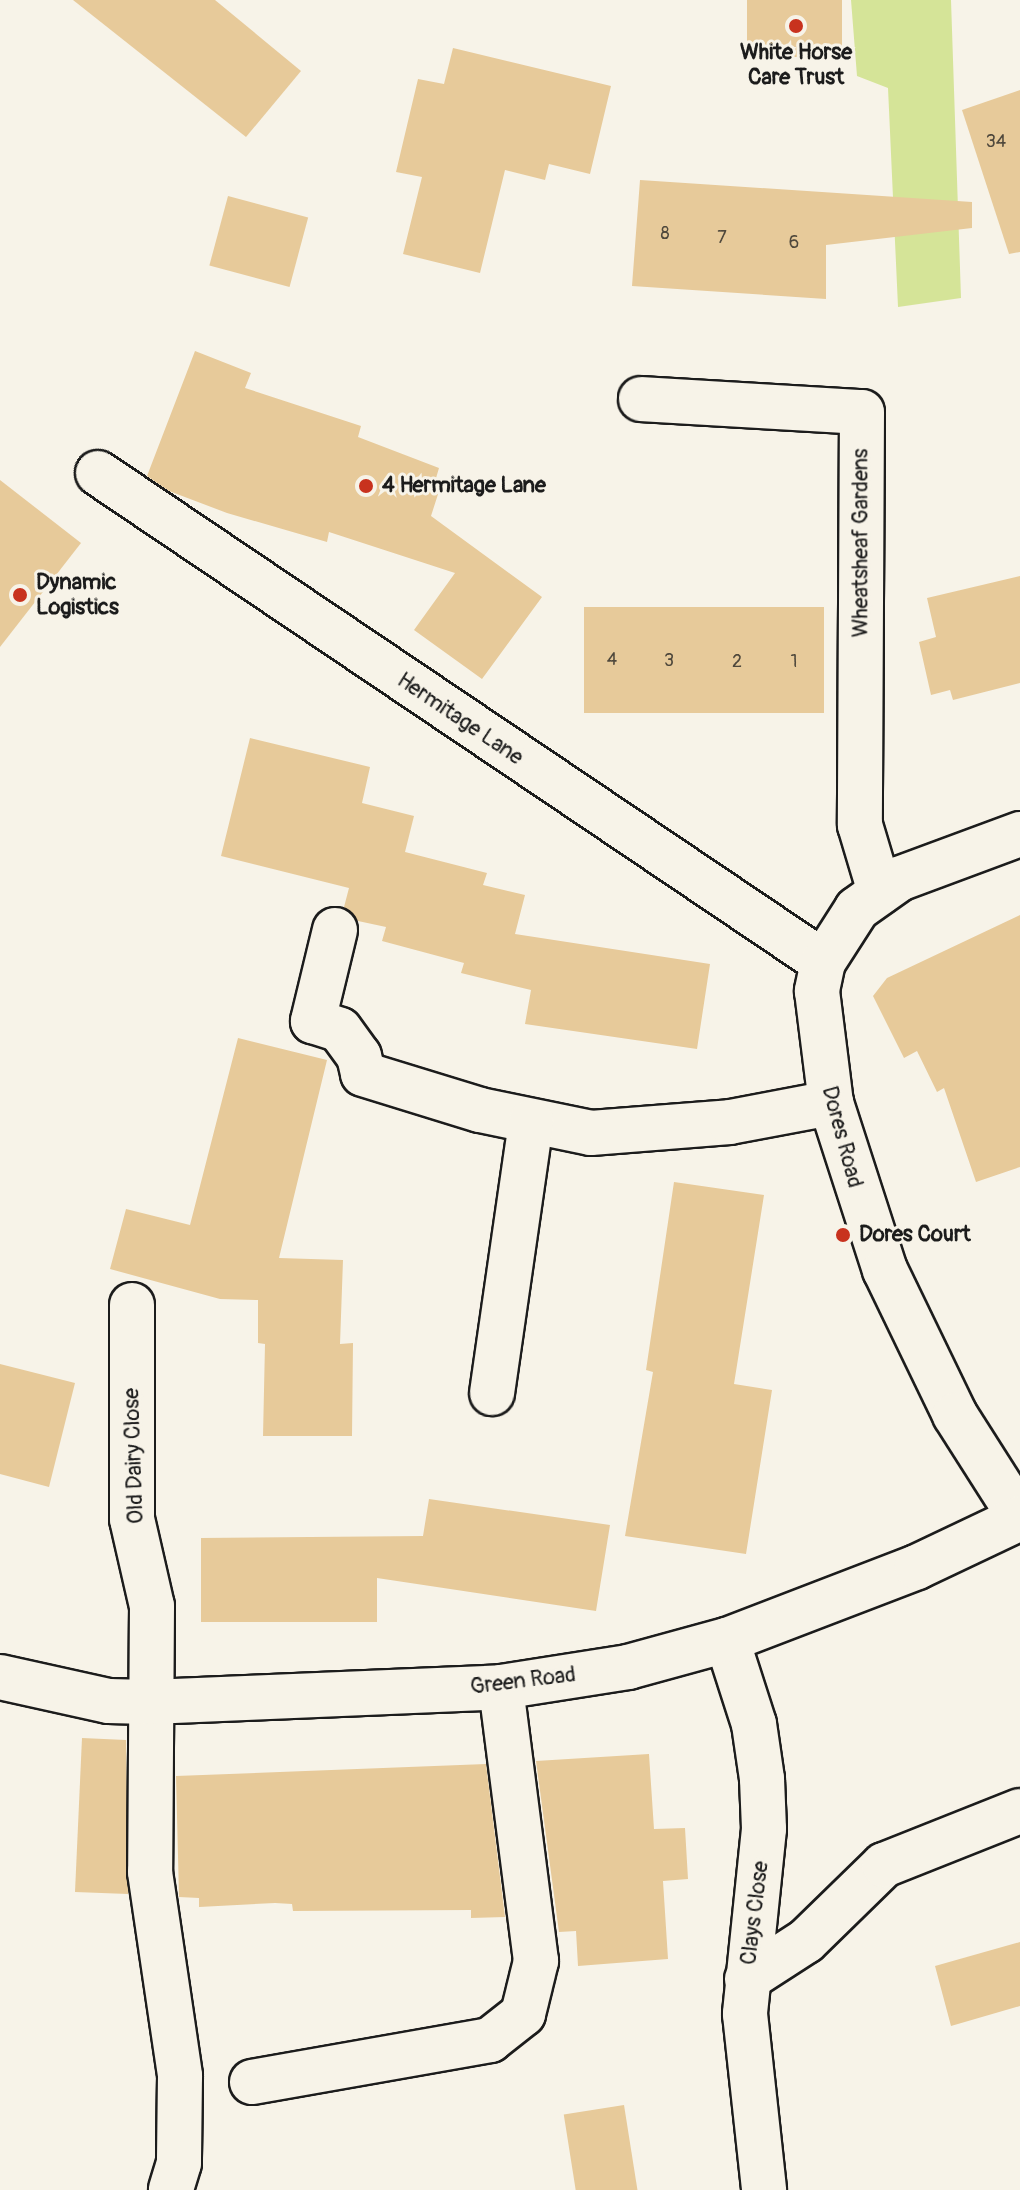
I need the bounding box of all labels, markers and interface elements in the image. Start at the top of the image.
marker: White Horse Care Trust [787,17,805,35]
place label: White Horse Care Trust [740,39,852,90]
house number: 34 [986,131,1006,153]
house number: 8 [660,223,670,245]
house number: 7 [717,227,727,249]
house number: 6 [789,232,799,254]
street label: Wheatsheaf Gardens [848,449,874,637]
place label: 4 Hermitage Lane [382,473,546,499]
marker: 4 Hermitage Lane [357,477,375,495]
place label: Dynamic Logistics [36,569,119,620]
marker: Dynamic Logistics [11,586,29,604]
house number: 4 [607,649,617,671]
house number: 3 [664,650,674,672]
house number: 2 [732,651,742,673]
house number: 1 [790,651,798,673]
street label: Hermitage Lane [392,667,528,771]
street label: Dores Road [816,1083,868,1191]
place label: Dores Court [859,1222,971,1248]
marker: Dores Court [834,1226,852,1244]
street label: Old Dairy Close [118,1388,150,1524]
street label: Green Road [469,1661,577,1701]
street label: Clays Close [736,1860,774,1966]

